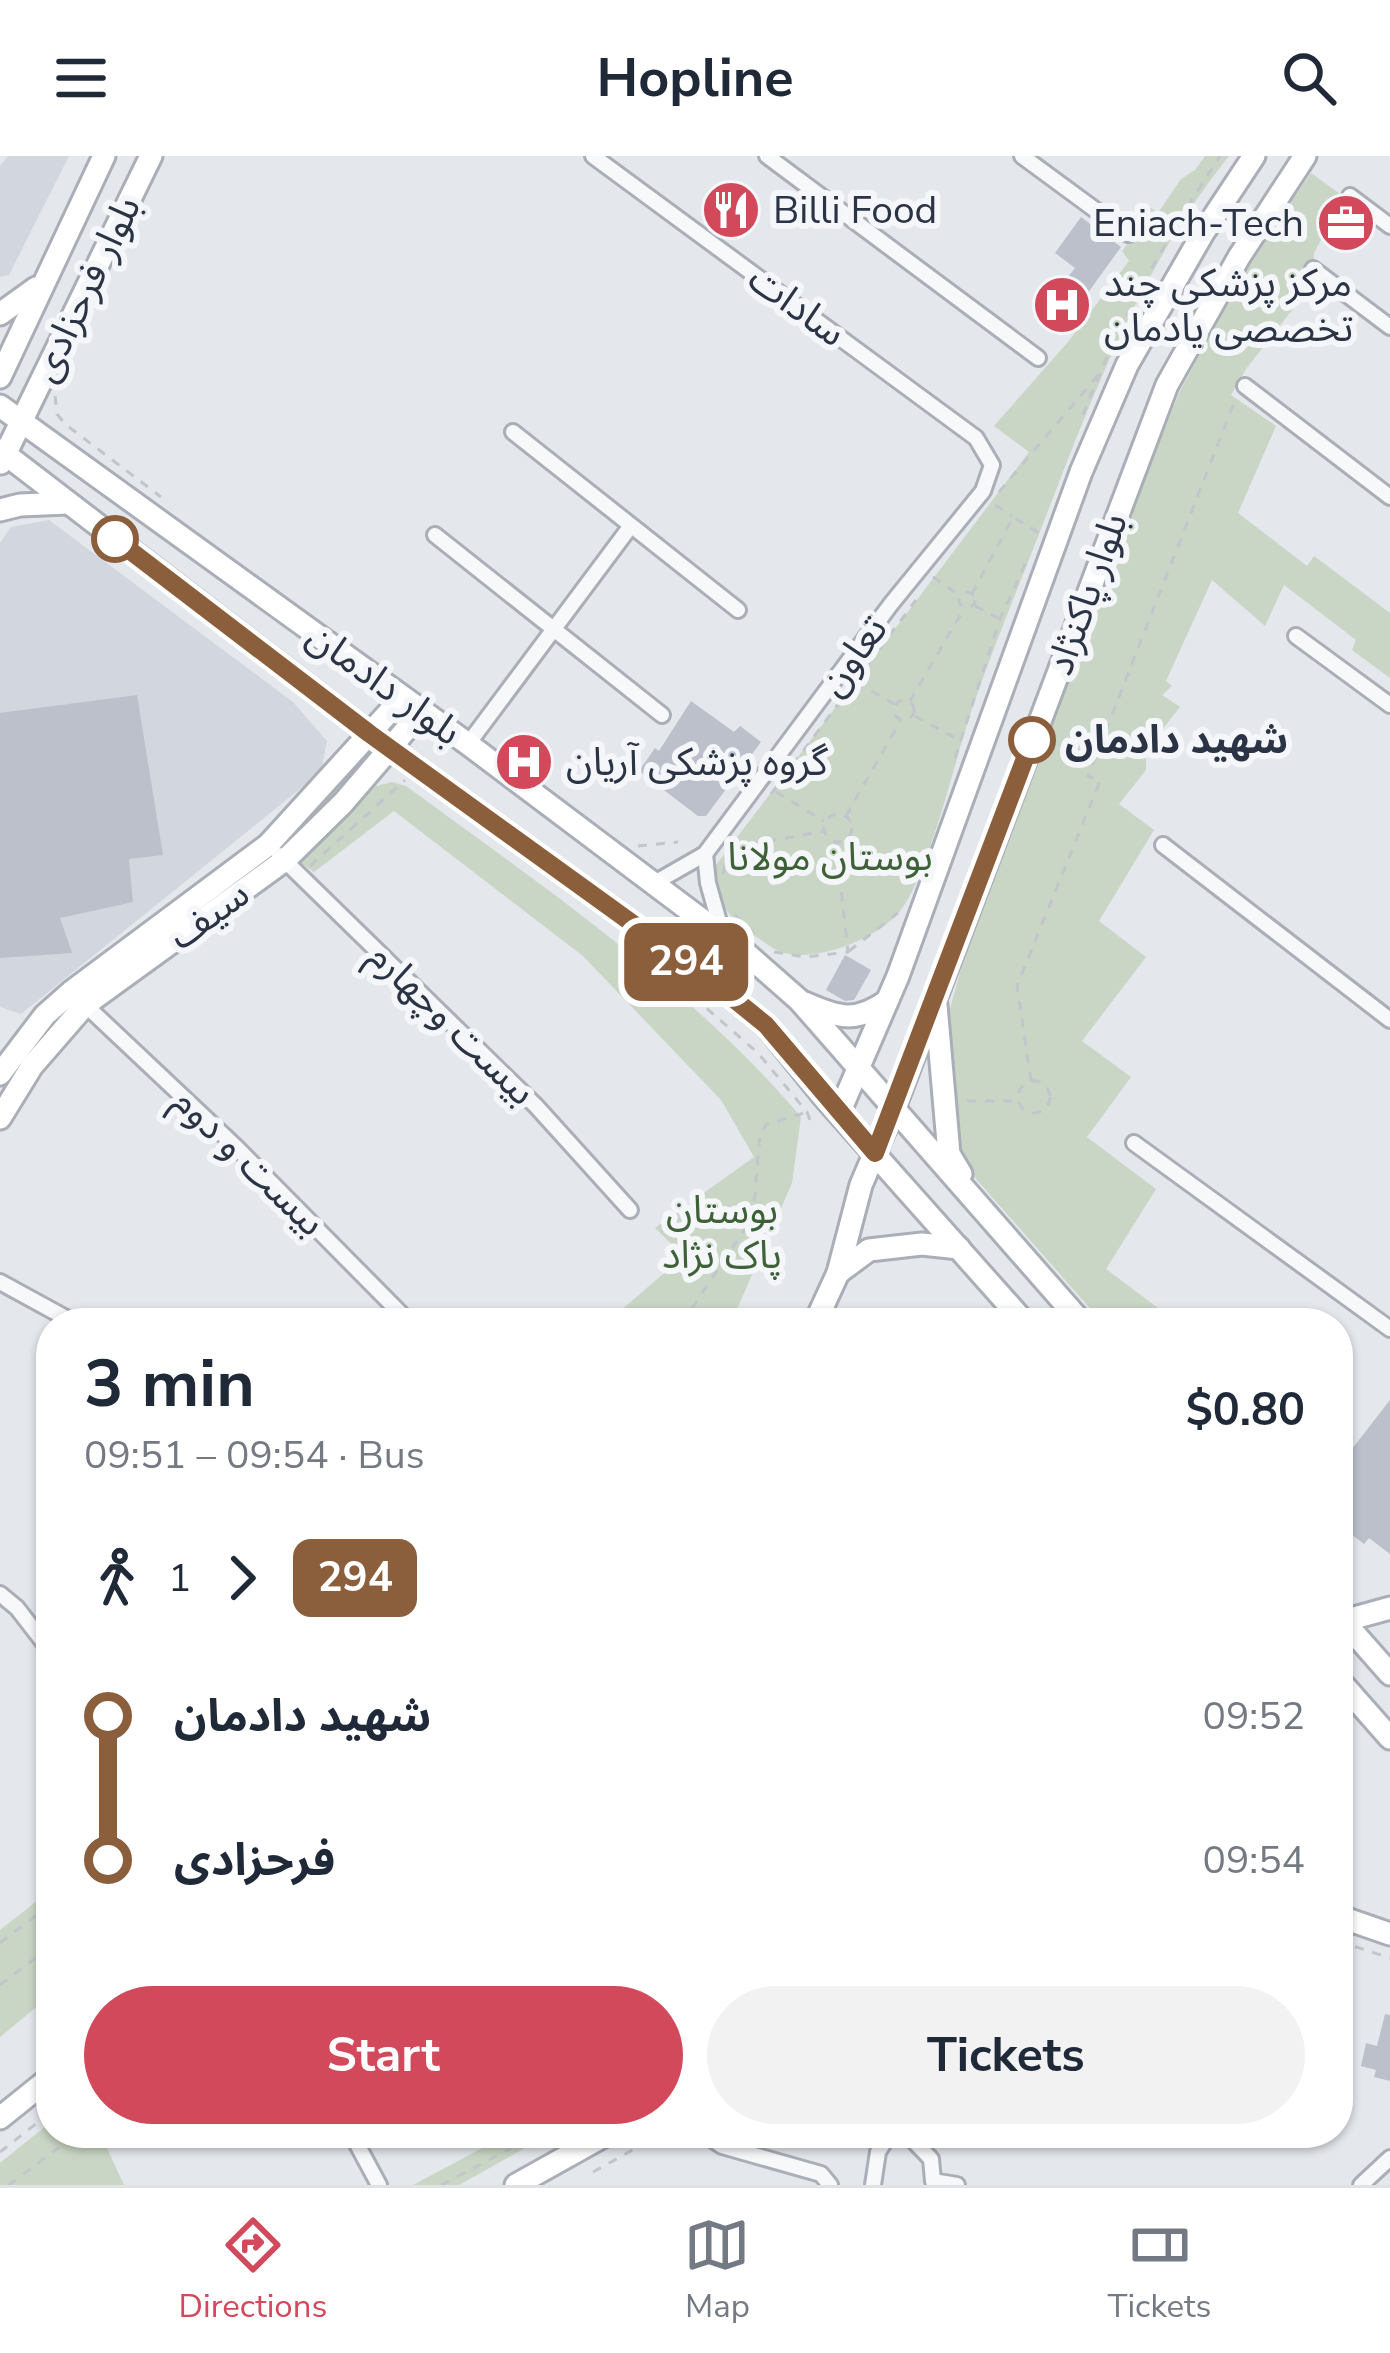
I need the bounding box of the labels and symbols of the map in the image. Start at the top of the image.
restaurant icon: Billi Food [700,179,762,241]
place label: Billi Food [773,184,937,237]
street label: بلوار فرحزادی [18,187,154,391]
office icon: Eniach-Tech [1315,192,1377,254]
place label: Eniach-Tech [1093,197,1304,250]
street label: سادات [738,253,856,359]
place label: مرکز پزشکی چند تخصصی یادمان [1104,257,1353,355]
hospital icon: مرکز پزشکی چند تخصصی یادمان [1031,274,1093,336]
street label: بلوار پاکنژاد [1033,506,1141,682]
unlabelled marker [93,517,137,561]
street label: تعاون [806,605,900,707]
street label: بلوار دادمان [296,610,472,758]
place label: شهید دادمان [1065,714,1288,767]
marker: شهید دادمان [1010,718,1054,762]
hospital icon: گروه پزشکی آریان [493,731,555,793]
place label: گروه پزشکی آریان [566,736,829,789]
park label: بوستان مولانا [727,831,933,884]
street label: سیف [158,868,260,962]
line badge: 294 [617,923,755,1001]
street label: بیست وچهارم [355,931,547,1119]
street label: بیست و دوم [160,1076,337,1250]
park label: بوستان پاک نژاد [662,1184,782,1282]

